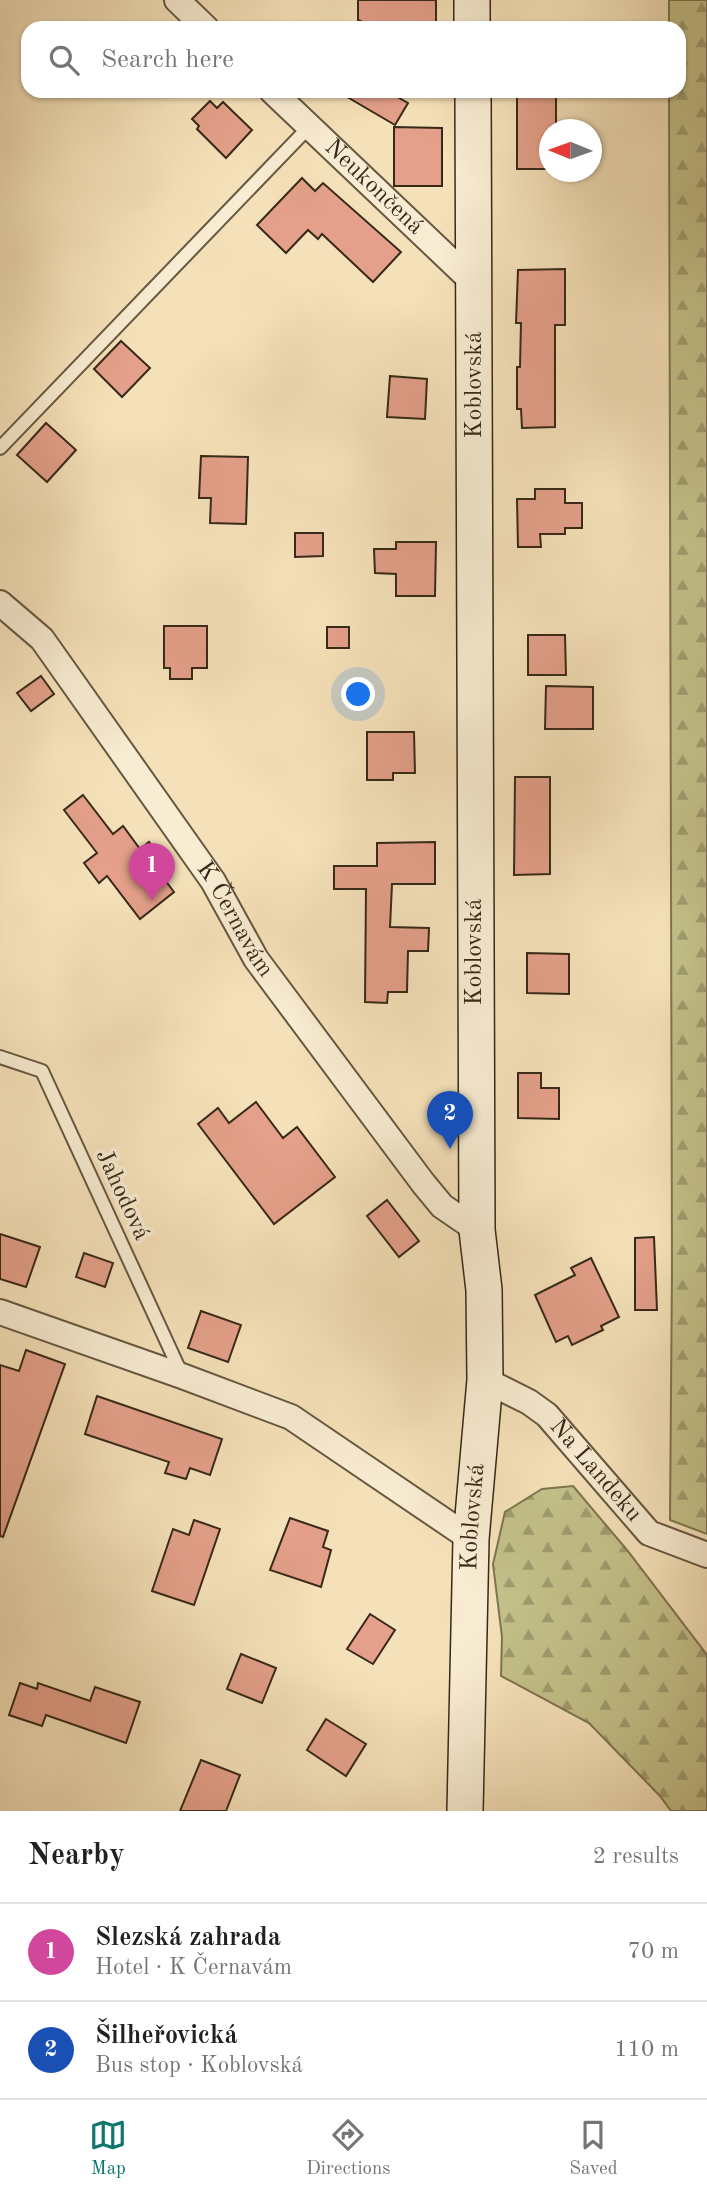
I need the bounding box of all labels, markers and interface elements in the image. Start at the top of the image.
search box [21,21,686,98]
icon: search [45,41,83,79]
text: Search here [101,47,234,73]
north arrow [539,119,602,182]
street label: Neukončená [320,135,428,240]
street label: Koblovská [463,331,487,439]
your location [341,677,375,711]
pin: 1 [129,843,175,901]
street label: K Černavám [192,858,277,982]
street label: Koblovská [463,898,487,1006]
pin: 2 [427,1091,473,1149]
street label: Jahodová [91,1146,153,1244]
street label: Na Landeku [545,1415,646,1527]
street label: Koblovská [458,1463,490,1571]
text: Nearby [28,1841,125,1871]
text: 2 results [593,1845,679,1868]
text: Slezská zahrada [95,1925,281,1951]
text: 1 [44,1940,58,1963]
text: 70 m [628,1940,679,1963]
text: Hotel · K Černavám [95,1956,292,1979]
text: Šilheřovická [95,2023,238,2049]
text: 2 [44,2038,58,2061]
text: 110 m [614,2038,679,2061]
text: Bus stop · Koblovská [95,2054,303,2077]
tab: Map [89,2116,127,2181]
tab: Directions [306,2116,391,2181]
tab: Saved [569,2116,618,2181]

